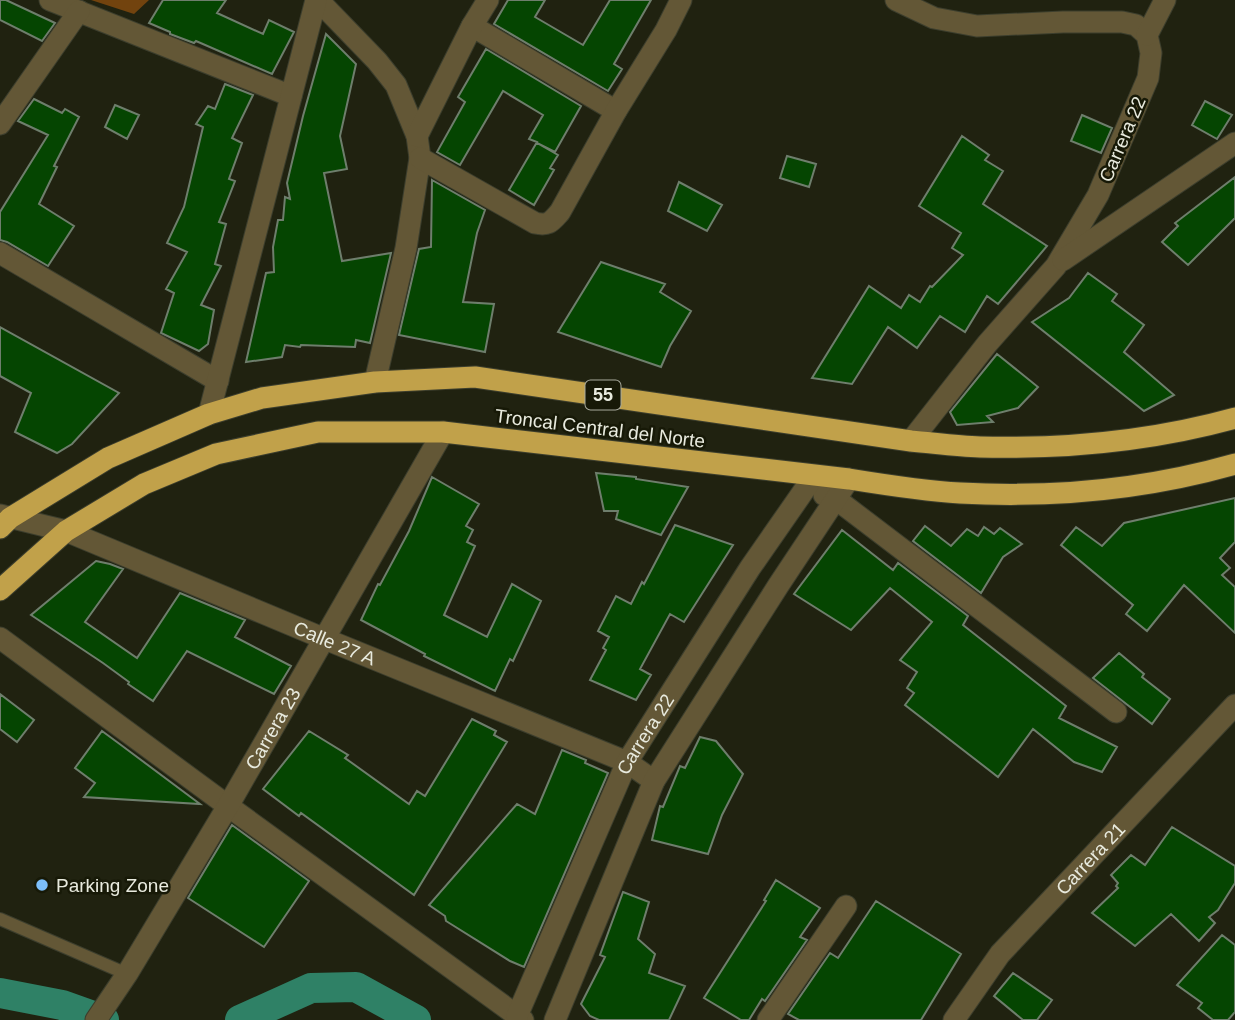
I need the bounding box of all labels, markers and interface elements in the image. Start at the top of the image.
street label: Carrera 22 [1095,93,1150,185]
road number: 55 [586,380,620,410]
street label: Troncal Central del Norte [494,405,706,452]
street label: Calle 27 A [290,617,379,670]
street label: Carrera 23 [241,684,305,773]
street label: Carrera 22 [613,690,678,778]
street label: Carrera 21 [1052,818,1129,899]
place label: Parking Zone [56,875,169,896]
marker: Parking Zone [34,877,50,893]

